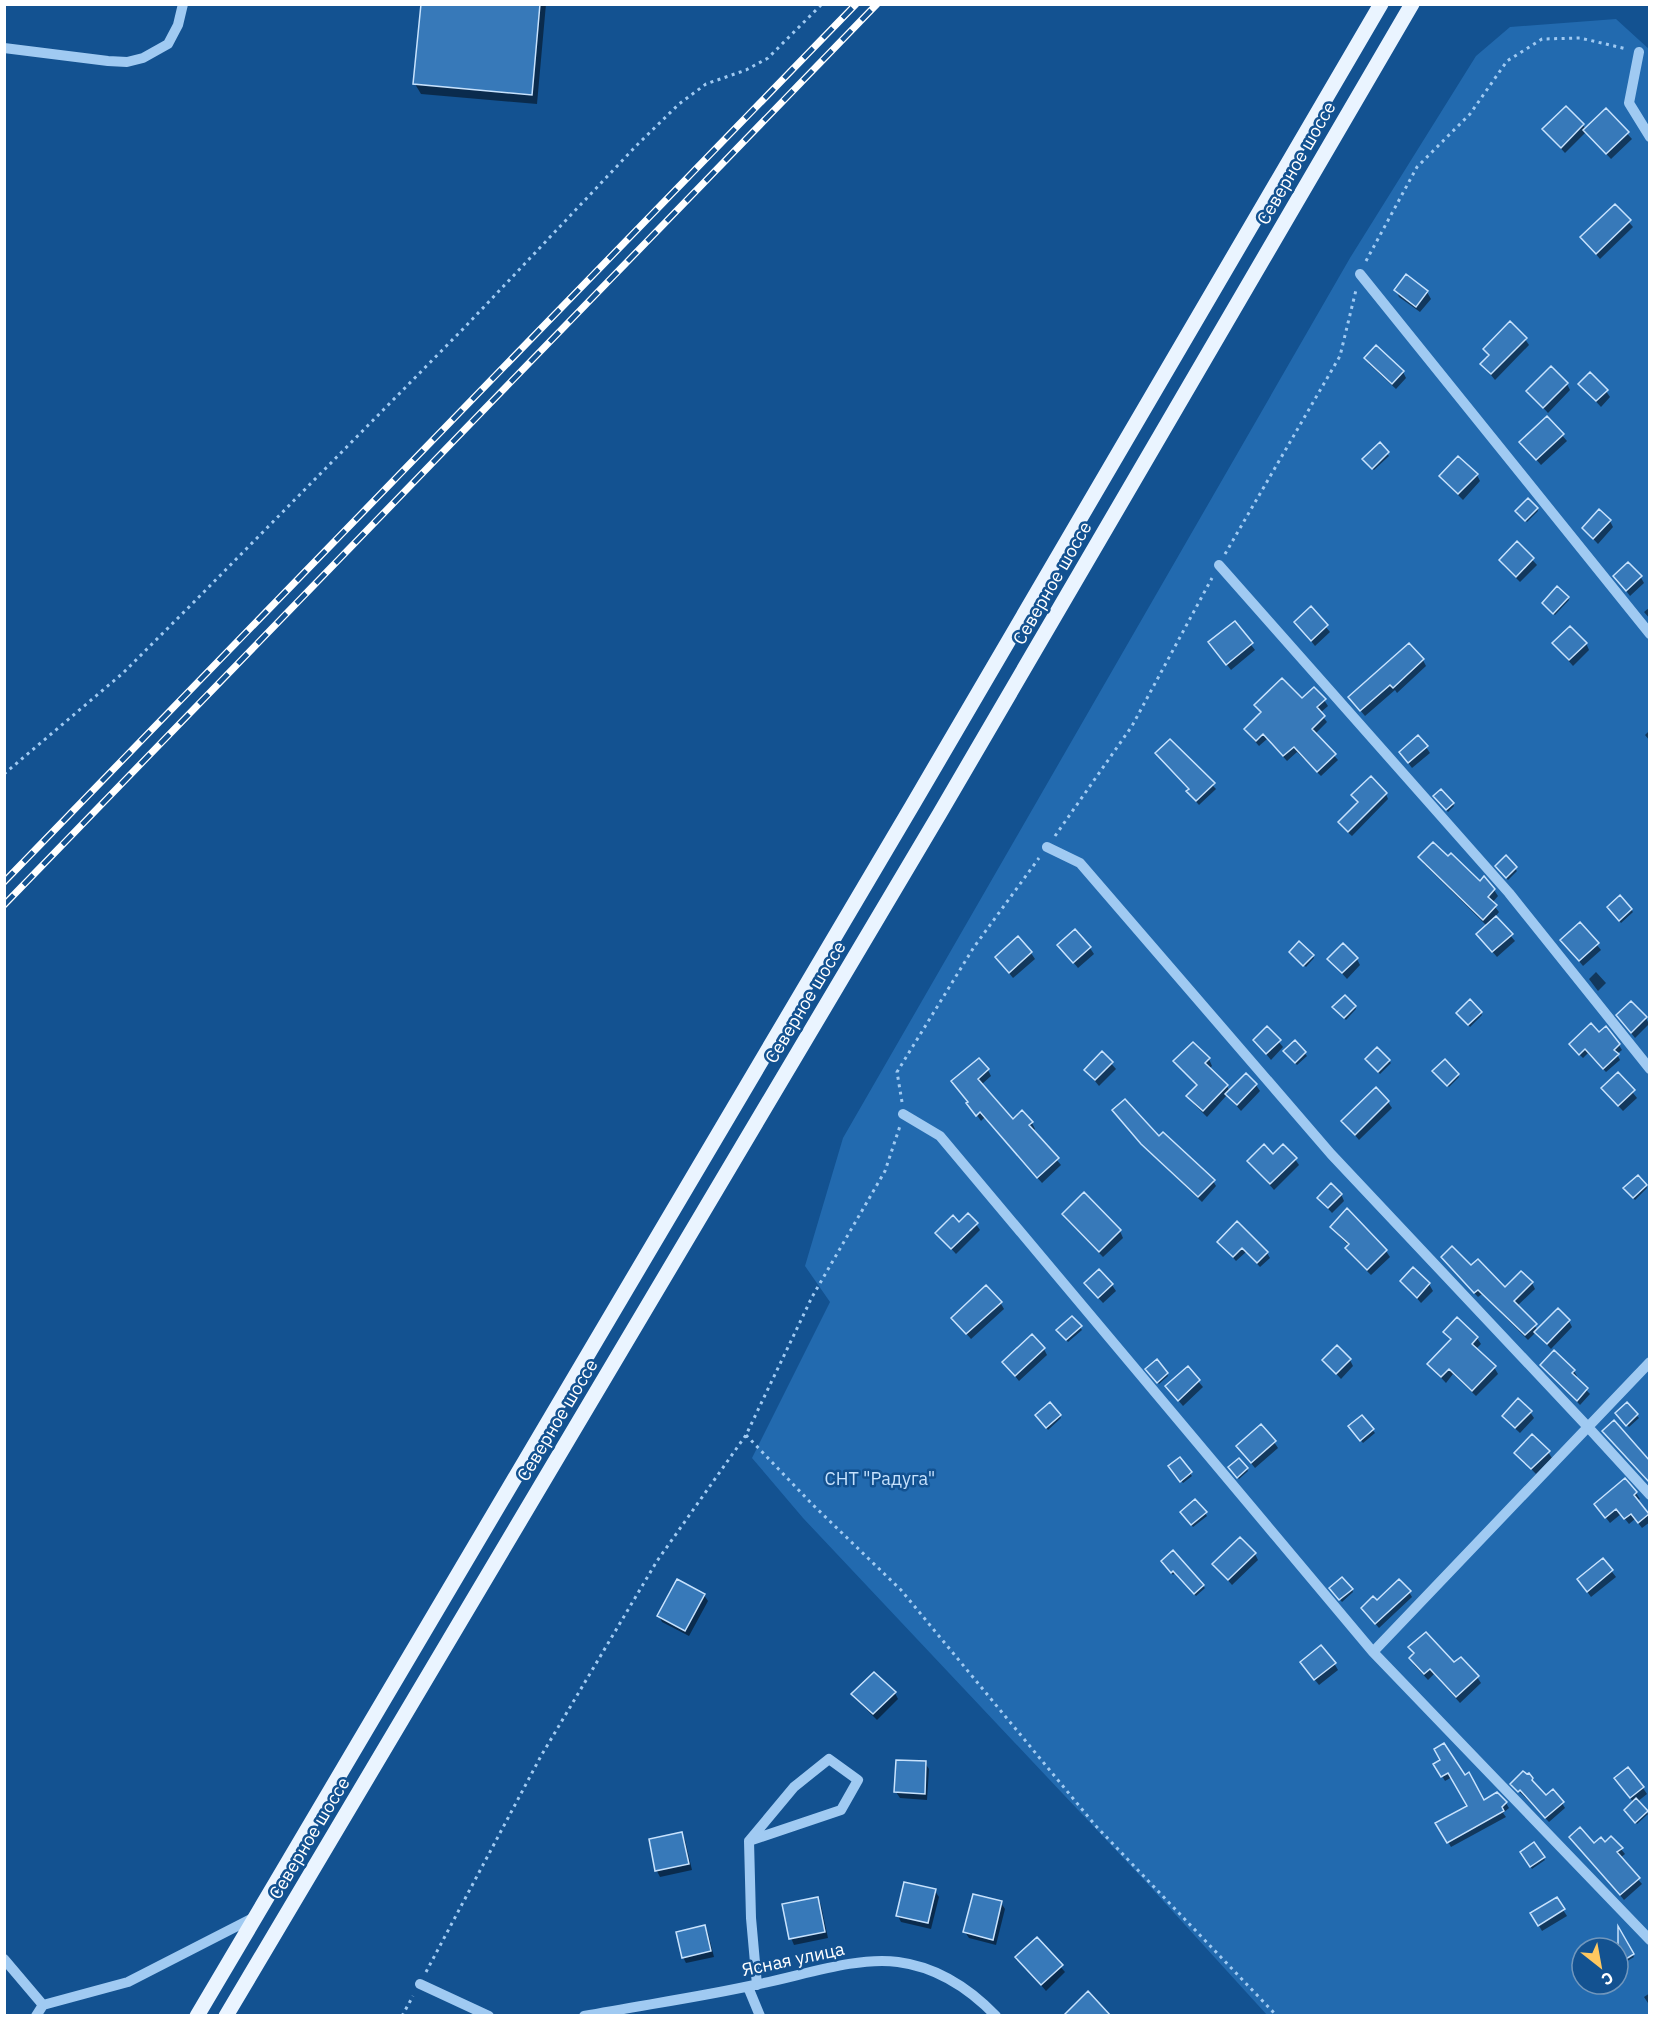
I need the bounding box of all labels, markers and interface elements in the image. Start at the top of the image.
street label: Северное шоссе [1251,97,1341,229]
street label: Северное шоссе [1007,517,1097,649]
street label: Северное шоссе [759,937,851,1067]
street label: Северное шоссе [511,1355,603,1485]
park label: СНТ "Радуга" [825,1467,935,1490]
street label: Северное шоссе [263,1773,355,1903]
north arrow [1570,1936,1630,1996]
street label: Ясная улица [739,1937,847,1981]
text: С [1598,1968,1617,1990]

